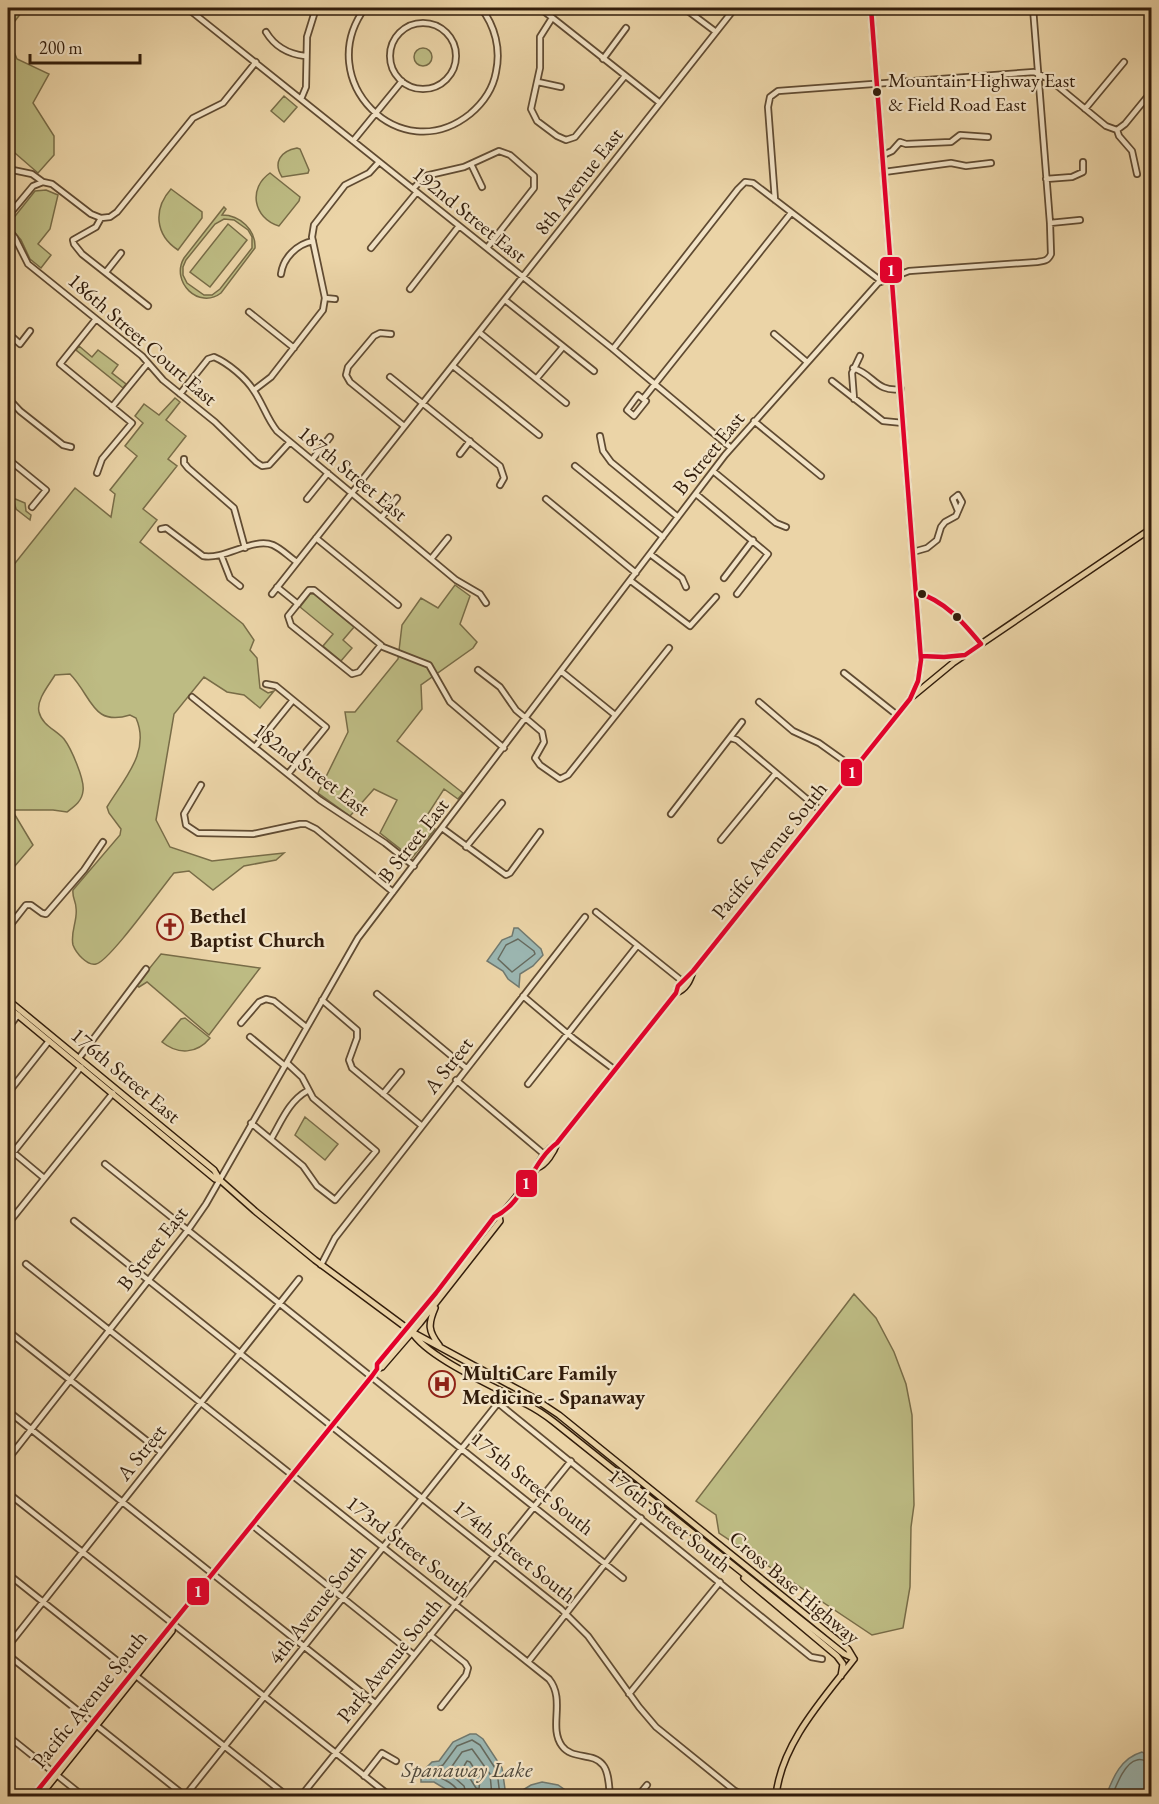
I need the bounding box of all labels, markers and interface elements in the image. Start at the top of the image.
scale bar [30,27,140,65]
text: 200 m [39,36,83,59]
place label: Mountain Highway East & Field Road East [888,67,1076,117]
marker: Mountain Highway East & Field Road East [871,86,883,98]
street label: 8th Avenue East [528,121,629,240]
street label: 192nd Street East [407,160,533,269]
line badge: 1 [879,256,903,284]
text: 1 [887,260,895,281]
street label: 186th Street Court East [63,267,224,412]
street label: B Street East [666,405,750,500]
street label: 187th Street East [293,419,414,527]
unlabelled marker [916,588,928,600]
unlabelled marker [951,611,963,623]
street label: 182nd Street East [248,716,376,822]
line badge: 1 [840,758,863,787]
text: 1 [848,762,856,783]
street label: Pacific Avenue South [705,776,833,924]
street label: B Street East [372,792,455,888]
place label: Bethel Baptist Church [190,902,325,953]
church icon: Bethel Baptist Church [155,912,185,942]
street label: 176th Street East [66,1021,187,1129]
street label: A Street [417,1031,479,1100]
line badge: 1 [515,1169,538,1198]
text: 1 [522,1173,530,1194]
street label: B Street East [111,1200,194,1296]
place label: MultiCare Family Medicine - Spanaway [462,1359,646,1410]
hospital icon: MultiCare Family Medicine - Spanaway [427,1369,457,1399]
street label: A Street [109,1418,172,1486]
street label: 175th Street South [466,1425,600,1541]
street label: 176th Street South [603,1462,737,1578]
street label: 173rd Street South [341,1489,477,1603]
street label: 174th Street South [448,1493,582,1609]
street label: Cross Base Highway [724,1524,867,1650]
street label: 4th Avenue South [262,1538,372,1669]
line badge: 1 [186,1577,210,1606]
text: 1 [194,1581,202,1602]
street label: Park Avenue South [330,1592,448,1728]
street label: Pacific Avenue South [25,1625,153,1773]
water label: Spanaway Lake [401,1755,533,1784]

